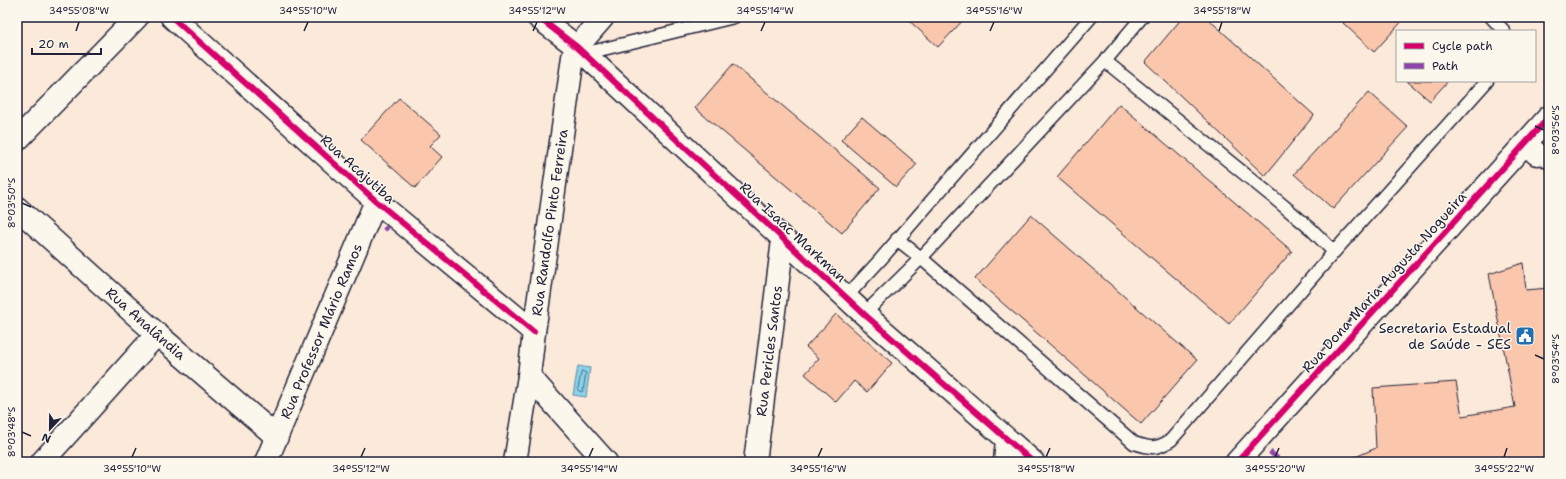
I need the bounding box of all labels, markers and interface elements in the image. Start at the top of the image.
text: 34°55'08"W [49,4,110,17]
text: 34°55'10"W [279,4,337,17]
text: 34°55'12"W [508,4,566,17]
text: 34°55'14"W [736,4,794,17]
text: 34°55'16"W [965,4,1023,17]
text: 34°55'18"W [1193,4,1251,17]
scale bar [32,30,101,56]
legend [1396,30,1536,82]
text: 20 m [38,36,69,52]
text: Cycle path [1432,38,1493,54]
text: Path [1432,58,1458,74]
text: 8°03'56"S [1549,105,1562,155]
street label: Rua Randolfo Pinto Ferreira [527,128,572,317]
street label: Rua Acajutiba [317,131,399,208]
text: 8°03'50"S [5,177,18,228]
street label: Rua Isaac Markman [736,178,850,286]
street label: Rua Dona Maria Augusta Nogueira [1298,188,1470,376]
street label: Rua Professor Mário Ramos [276,241,366,422]
street label: Rua Analândia [102,283,190,364]
street label: Rua Pericles Santos [752,284,786,417]
place label: Secretaria Estadual de Saúde - SES [1379,319,1512,353]
public building icon: Secretaria Estadual de Saúde - SES [1514,325,1536,347]
text: 8°03'54"S [1549,333,1562,384]
text: 8°03'48"S [5,406,18,457]
north arrow [30,409,70,449]
text: N [39,429,53,446]
text: 34°55'10"W [103,462,161,475]
text: 34°55'12"W [332,462,390,475]
text: 34°55'14"W [560,462,618,475]
text: 34°55'16"W [789,462,847,475]
text: 34°55'18"W [1017,462,1075,475]
text: 34°55'20"W [1245,462,1306,475]
text: 34°55'22"W [1474,462,1534,475]

